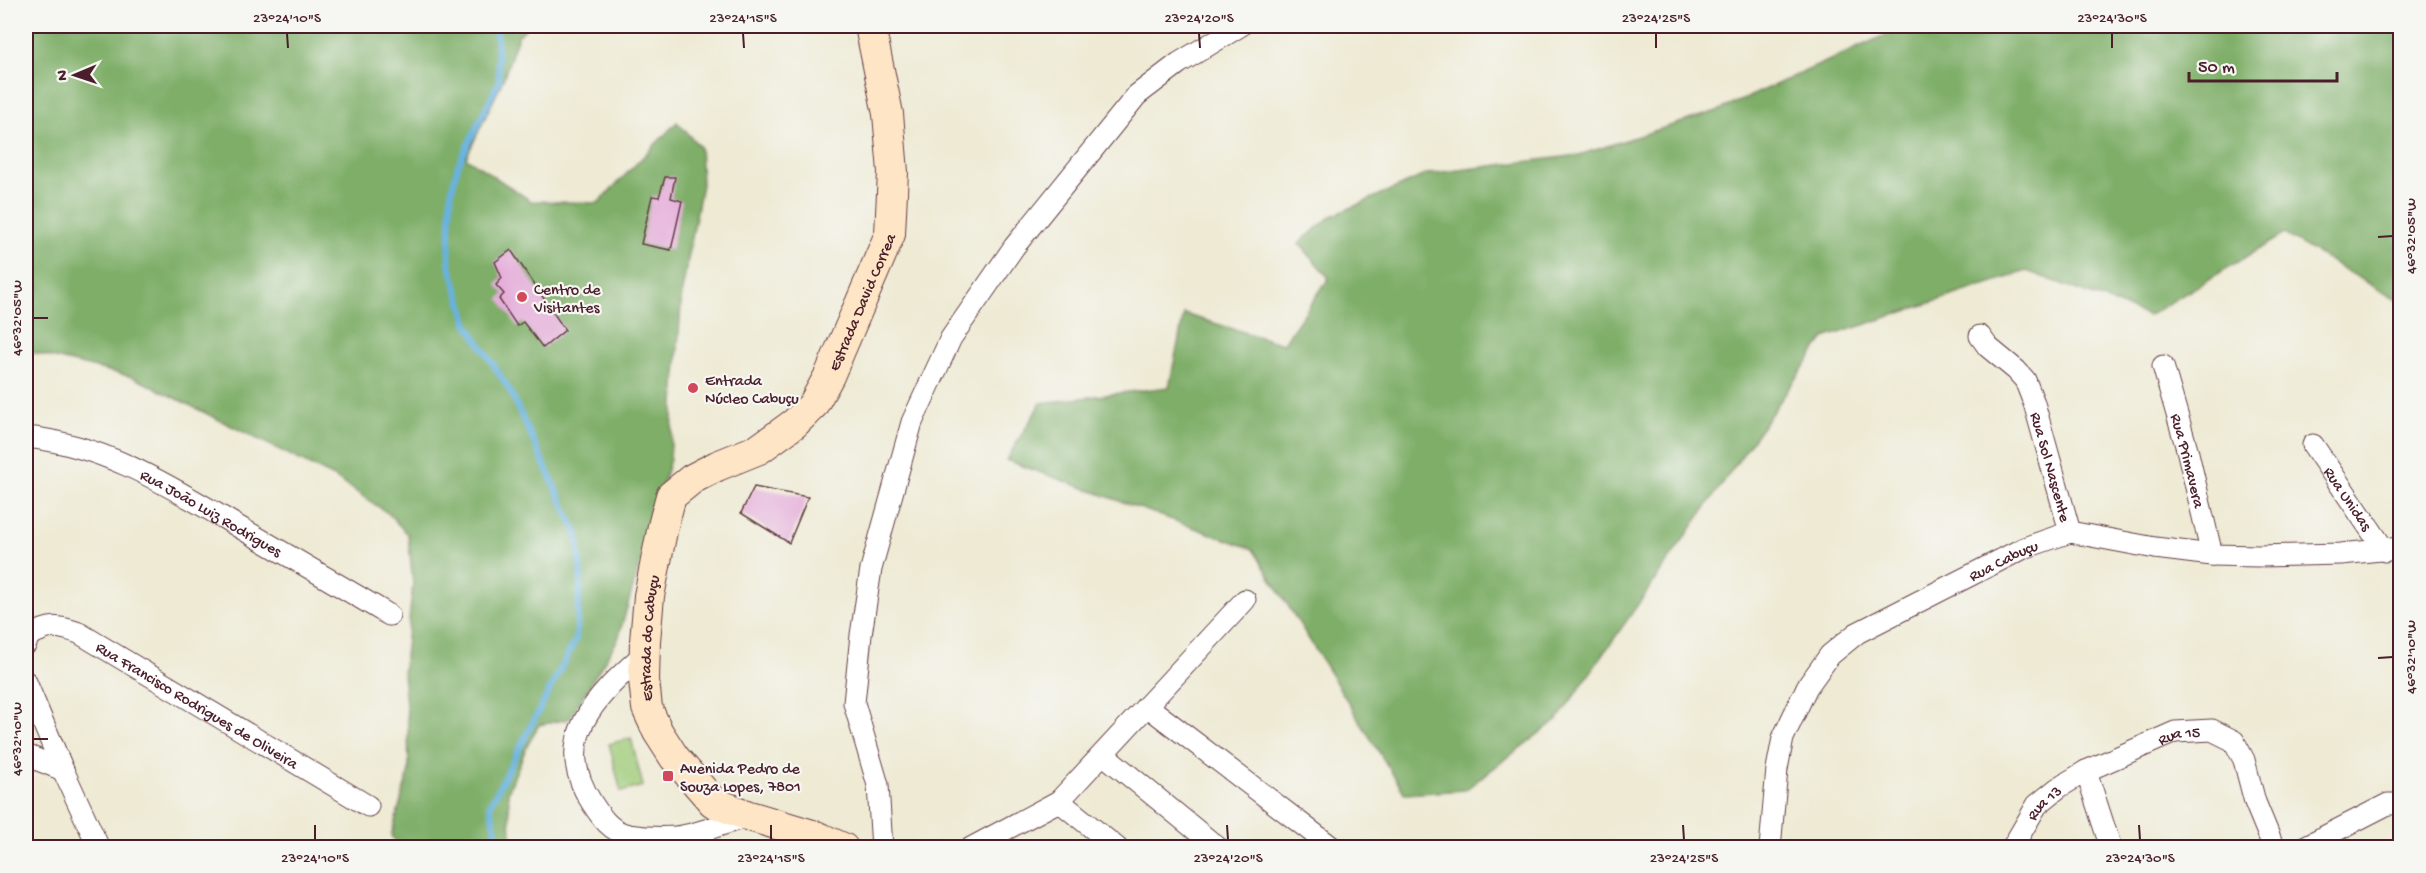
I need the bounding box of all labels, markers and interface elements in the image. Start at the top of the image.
text: 23°24'10"S [253,10,321,28]
text: 23°24'15"S [709,10,777,28]
text: 23°24'20"S [1164,10,1234,28]
text: 23°24'25"S [1622,10,1690,28]
text: 23°24'30"S [2077,10,2147,28]
north arrow [45,45,105,105]
scale bar [2189,45,2338,83]
text: 50 m [2198,58,2235,79]
text: N [54,69,73,81]
text: 46°32'05"W [2403,198,2421,274]
street label: Estrada David Correa [826,230,902,374]
text: 46°32'05"W [9,280,27,356]
place label: Centro de Visitantes [533,282,601,319]
marker: Centro de Visitantes [515,290,529,304]
place label: Entrada Núcleo Cabuçu [705,373,799,410]
marker: Entrada Núcleo Cabuçu [686,381,700,395]
street label: Rua Sol Nascente [2024,411,2073,525]
street label: Rua Primavera [2164,412,2207,511]
street label: Rua Unidas [2318,464,2375,536]
street label: Rua João Luiz Rodrigues [136,467,285,563]
street label: Rua Cabuçu [1967,538,2042,587]
street label: Estrada do Cabuçu [638,573,666,702]
text: 46°32'10"W [2403,620,2421,694]
street label: Rua Francisco Rodrigues de Oliveira [91,639,302,776]
text: 46°32'10"W [9,702,27,776]
street label: Rua 15 [2156,725,2201,751]
place label: Avenida Pedro de Souza Lopes, 7801 [680,761,801,798]
marker: Avenida Pedro de Souza Lopes, 7801 [661,769,675,783]
street label: Rua 13 [2024,783,2067,825]
text: 23°24'10"S [281,850,349,868]
text: 23°24'15"S [737,850,805,868]
text: 23°24'20"S [1193,850,1263,868]
text: 23°24'25"S [1650,850,1718,868]
text: 23°24'30"S [2105,850,2175,868]

